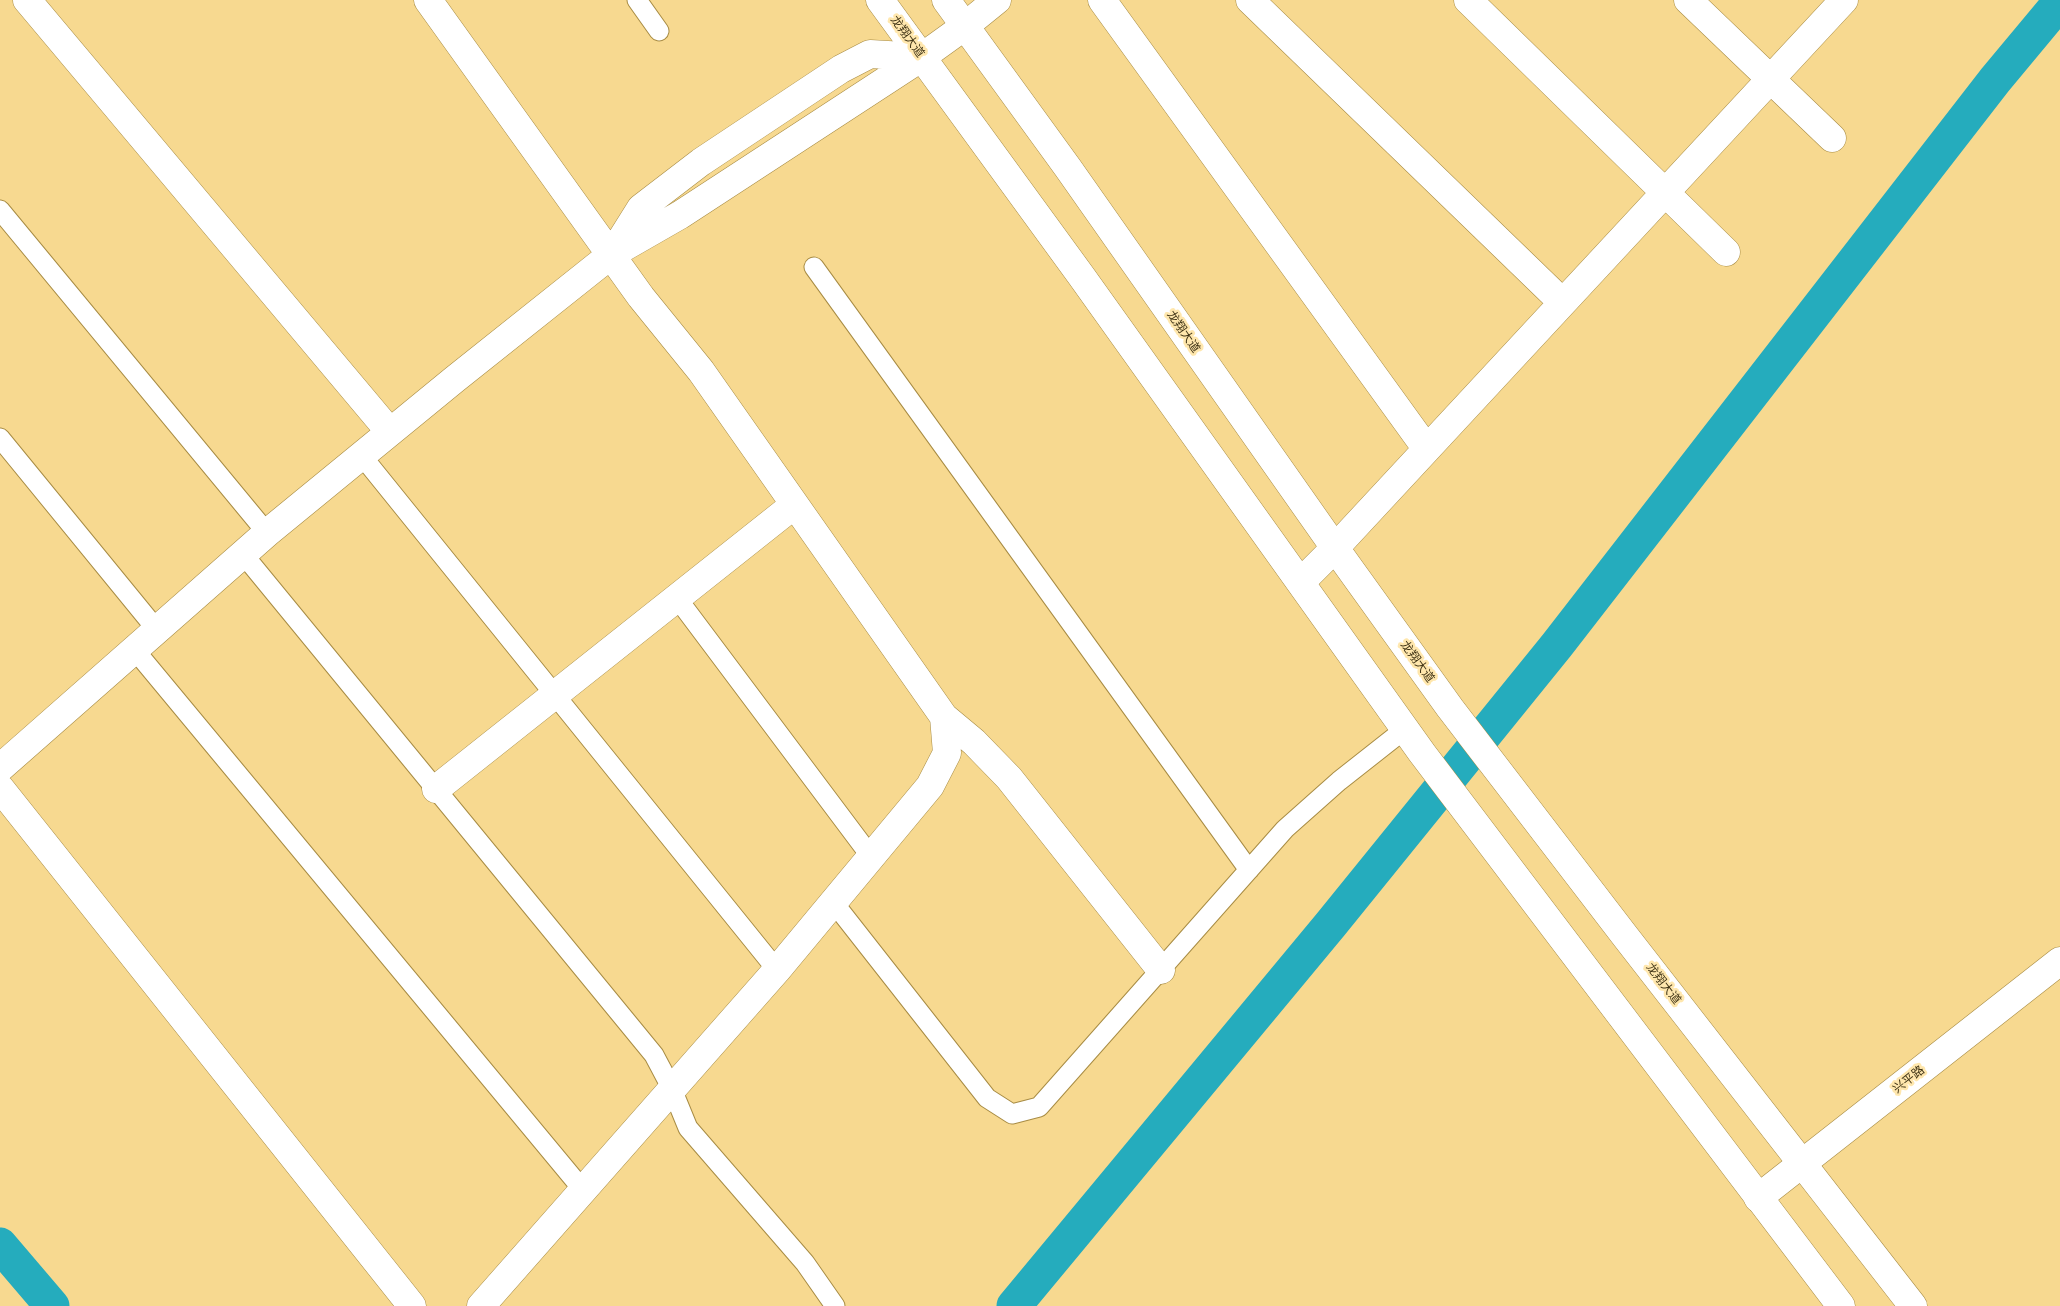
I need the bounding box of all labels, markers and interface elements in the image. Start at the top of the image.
street label: 龙翔大道 [887,13,927,61]
street label: 龙翔大道 [1163,308,1203,356]
street label: 龙翔大道 [1397,638,1437,686]
street label: 龙翔大道 [1643,961,1683,1007]
street label: 兴平路 [1890,1063,1928,1097]

